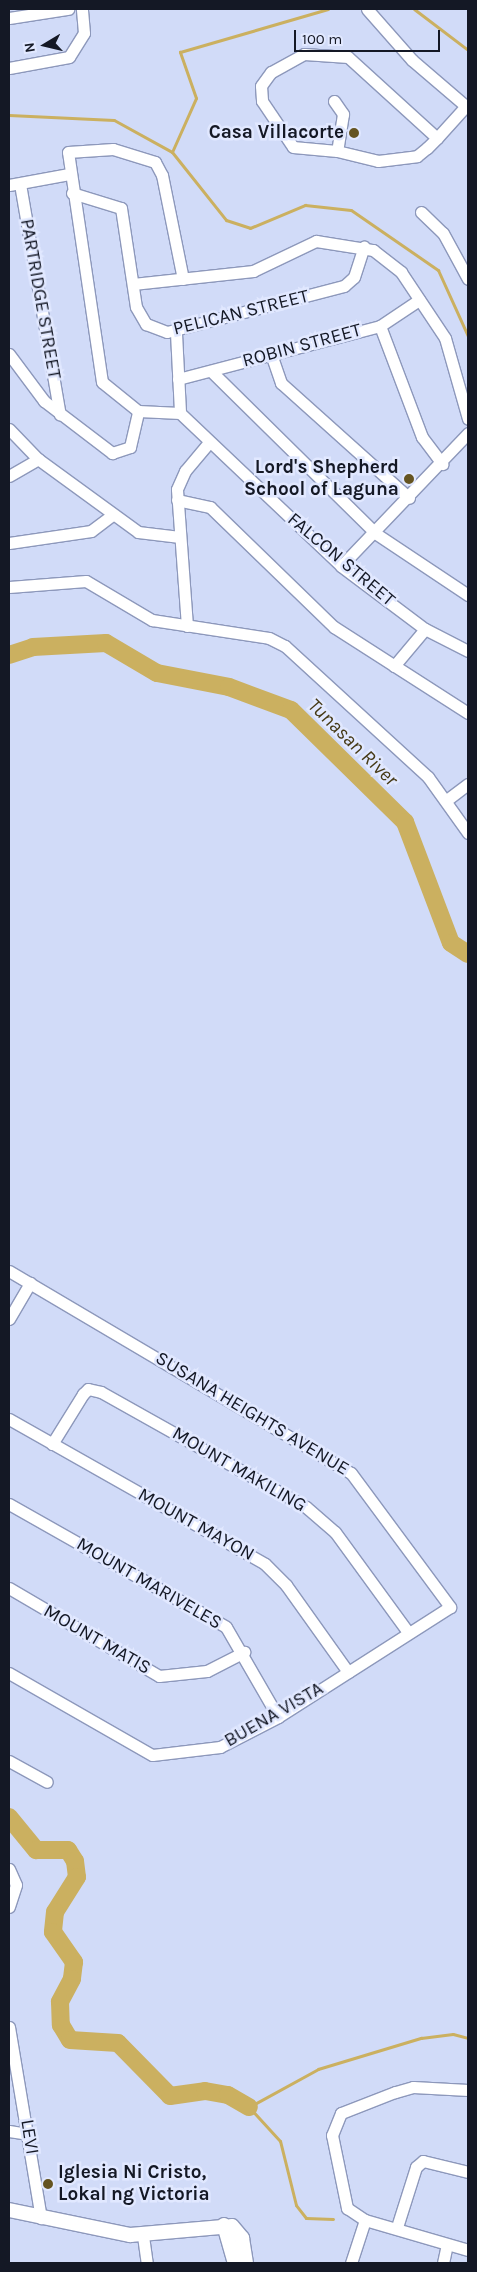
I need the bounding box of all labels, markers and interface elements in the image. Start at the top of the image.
north arrow [20,20,70,70]
scale bar [297,20,443,52]
text: 100 m [302,30,342,48]
text: N [21,41,39,54]
place label: Casa Villacorte [209,122,344,144]
marker: Casa Villacorte [348,127,360,139]
street label: PARTRIDGE STREET [15,217,65,381]
street label: PELICAN STREET [171,285,311,341]
street label: ROBIN STREET [240,319,364,373]
place label: Lord's Shepherd School of Laguna [244,457,399,501]
marker: Lord's Shepherd School of Laguna [403,473,415,485]
street label: FALCON STREET [283,508,399,612]
water label: Tunasan River [303,693,403,791]
street label: SUSANA HEIGHTS AVENUE [151,1347,353,1481]
street label: MOUNT MAKILING [168,1422,310,1518]
street label: MOUNT MAYON [134,1484,258,1566]
street label: MOUNT MARIVELES [72,1533,226,1635]
street label: MOUNT MATIS [39,1600,155,1680]
street label: BUENA VISTA [220,1678,328,1752]
street label: LEVI [15,2118,43,2156]
place label: Iglesia Ni Cristo, Lokal ng Victoria [58,2162,210,2206]
marker: Iglesia Ni Cristo, Lokal ng Victoria [42,2178,54,2190]

